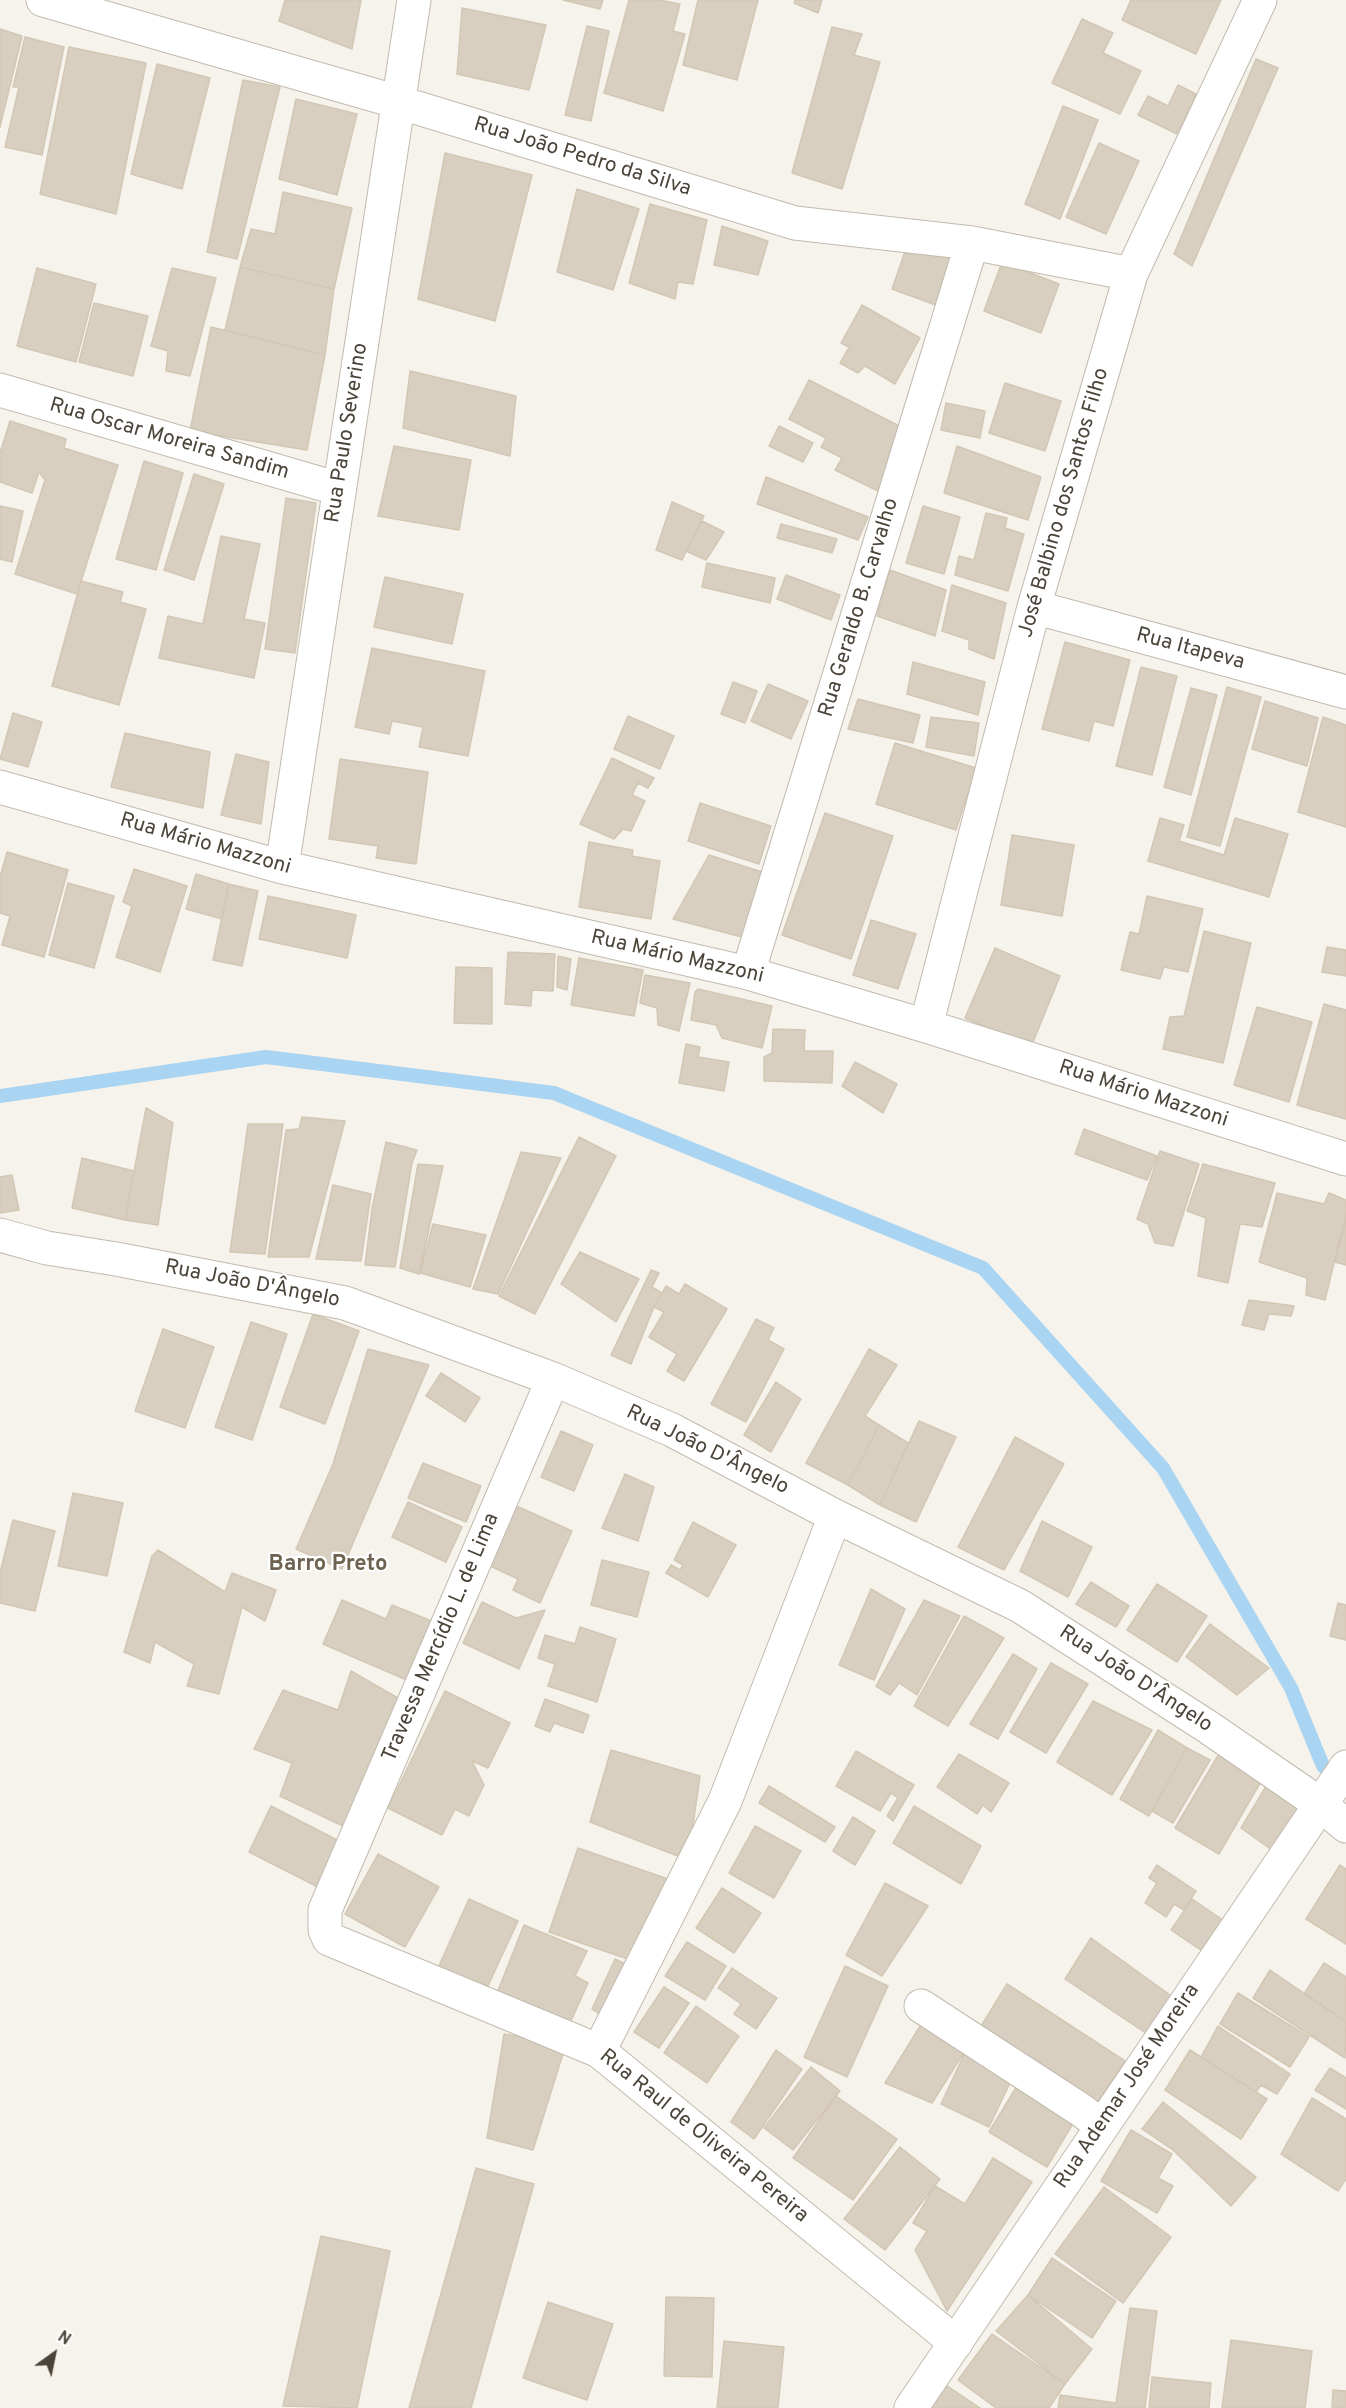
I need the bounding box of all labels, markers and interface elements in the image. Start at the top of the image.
street label: Rua João Pedro da Silva [470,113,694,203]
street label: Rua Paulo Severino [321,341,375,525]
street label: José Balbino dos Santos Filho [1014,365,1116,641]
street label: Rua Oscar Moreira Sandim [46,394,292,486]
street label: Rua Geraldo B. Carvalho [815,495,905,721]
street label: Rua Itapeva [1133,623,1247,677]
street label: Rua Mário Mazzoni [117,809,293,881]
street label: Rua Mário Mazzoni [588,926,766,990]
street label: Rua Mário Mazzoni [1055,1056,1231,1134]
street label: Rua João D'Ângelo [162,1256,342,1314]
street label: Rua João D'Ângelo [622,1401,792,1501]
street label: Travessa Mercídio L. de Lima [378,1510,506,1766]
district label: Barro Preto [269,1553,387,1579]
street label: Rua João D'Ângelo [1054,1621,1216,1739]
street label: Rua Ademar José Moreira [1050,1980,1206,2194]
street label: Rua Raul de Oliveira Pereira [593,2045,813,2229]
north arrow [24,2324,84,2384]
text: N [54,2327,74,2350]

